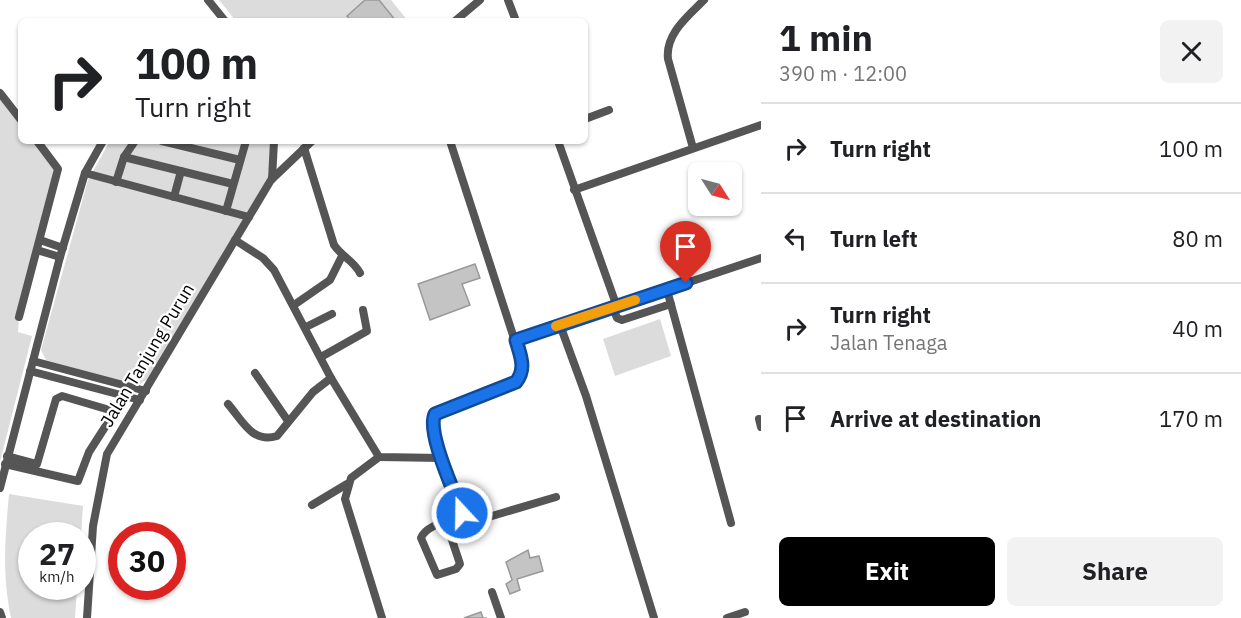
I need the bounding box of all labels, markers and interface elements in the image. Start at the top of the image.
text: 1 min [779,14,873,61]
button: close [1160,20,1223,83]
text: 100 m [135,36,258,91]
icon: right [36,42,114,120]
text: 390 m · 12:00 [779,60,907,87]
text: Turn right [135,89,252,124]
icon: right [779,132,812,165]
text: Turn right [830,134,931,163]
text: 100 m [1159,134,1223,163]
north arrow [688,162,742,216]
map controls [688,162,742,216]
pin [660,221,711,283]
icon: left [779,222,812,255]
text: Turn left [830,224,918,253]
text: 80 m [1172,224,1223,253]
icon: arrive [669,230,702,263]
street label: Jalan Tanjung Purun [95,279,199,431]
text: Turn right [830,300,931,329]
icon: right [779,312,812,345]
text: 40 m [1172,314,1223,343]
text: Jalan Tenaga [830,329,947,356]
icon: arrive [779,402,812,435]
text: Arrive at destination [830,404,1041,433]
text: 170 m [1159,404,1223,433]
position arrow [430,481,494,545]
speed limit sign: 30 [108,522,186,600]
text: 27 [39,534,75,573]
button: Exit [779,537,995,606]
button: Share [1007,537,1223,606]
text: km/h [39,567,75,586]

